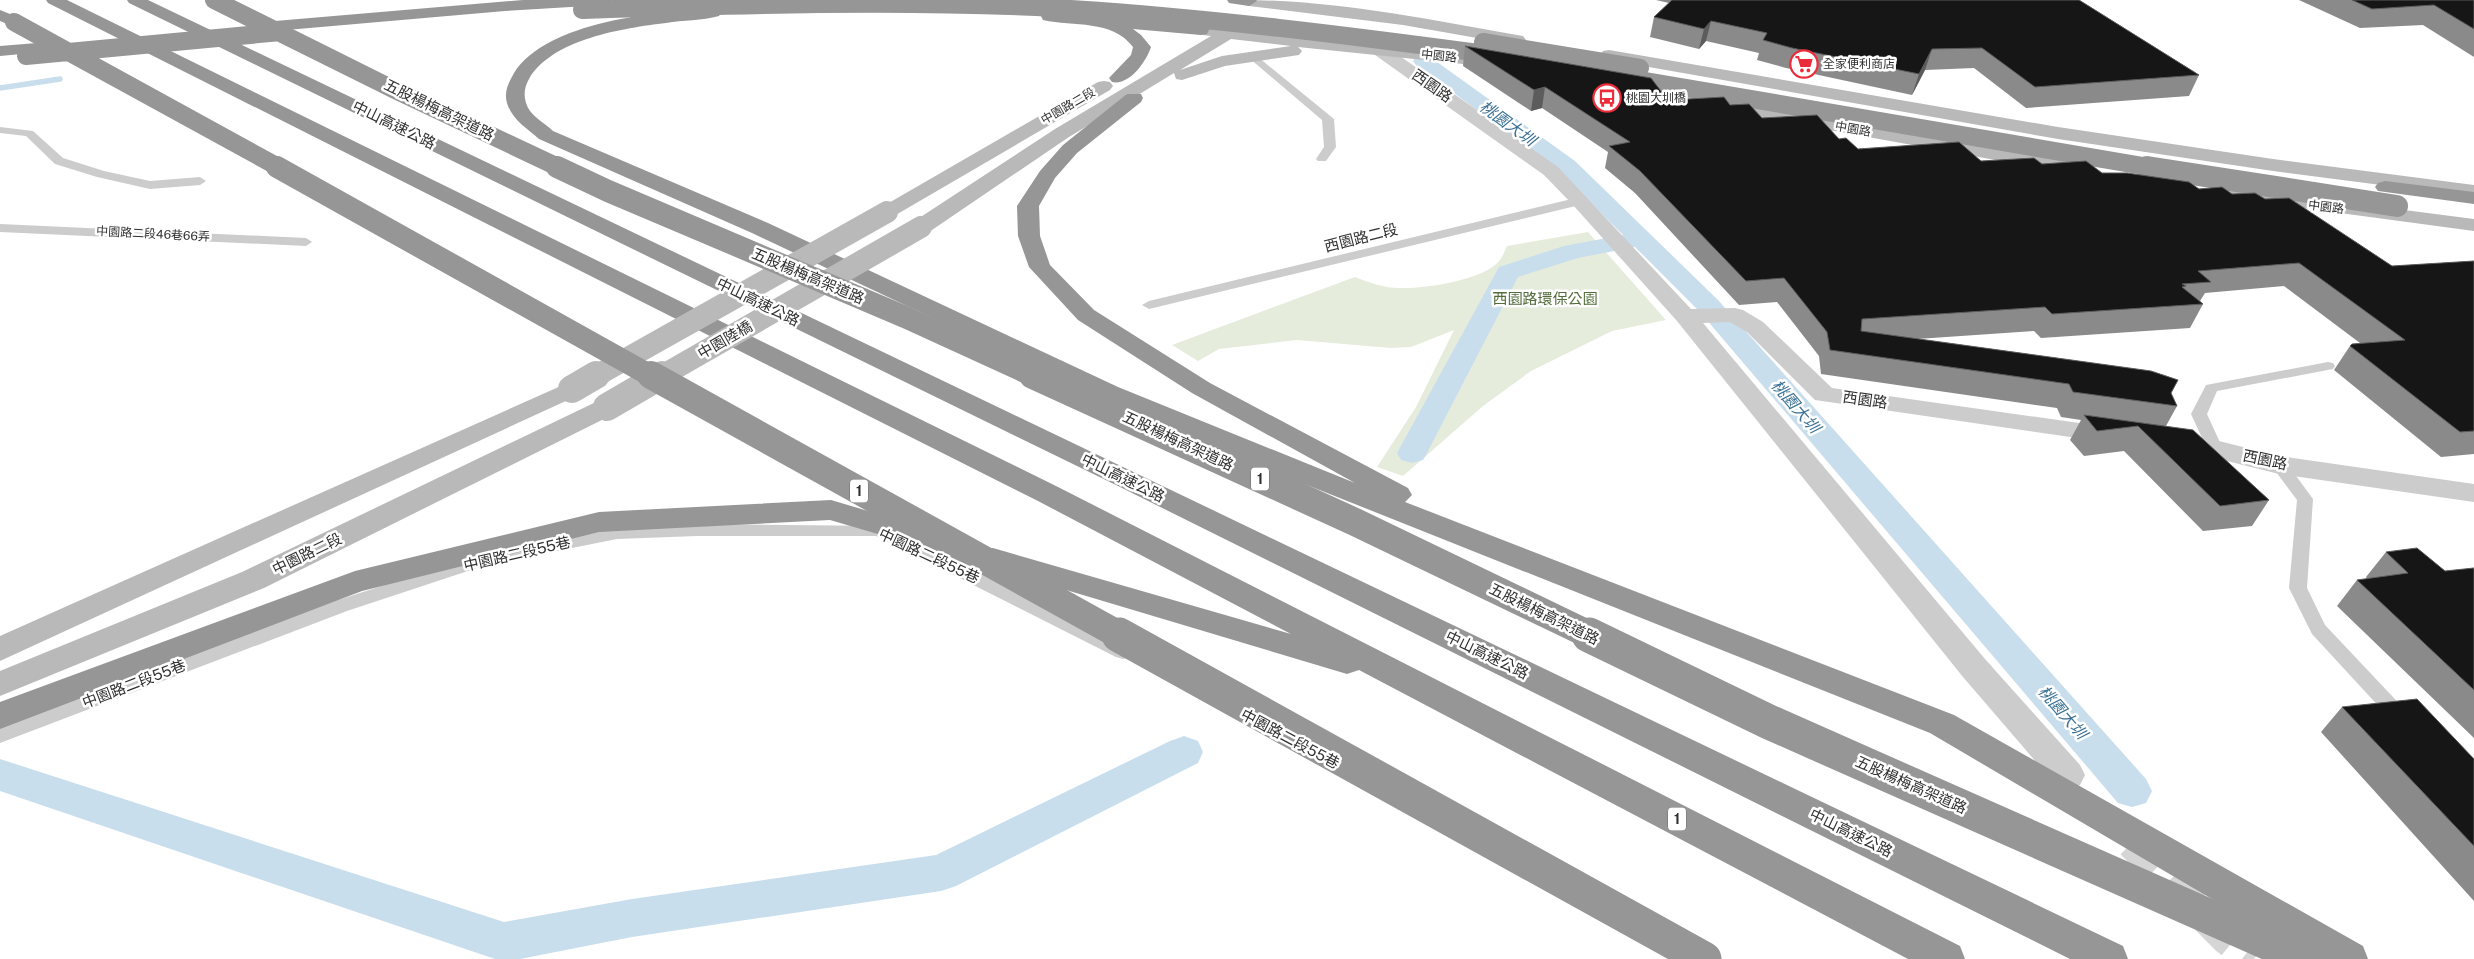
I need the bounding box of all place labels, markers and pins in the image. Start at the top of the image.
supermarket icon: 全家便利商店 [1789,49,1819,79]
place label: 全家便利商店 [1823,57,1895,71]
bus stop icon: 桃園大圳橋 [1592,83,1622,113]
place label: 桃園大圳橋 [1626,91,1686,105]

